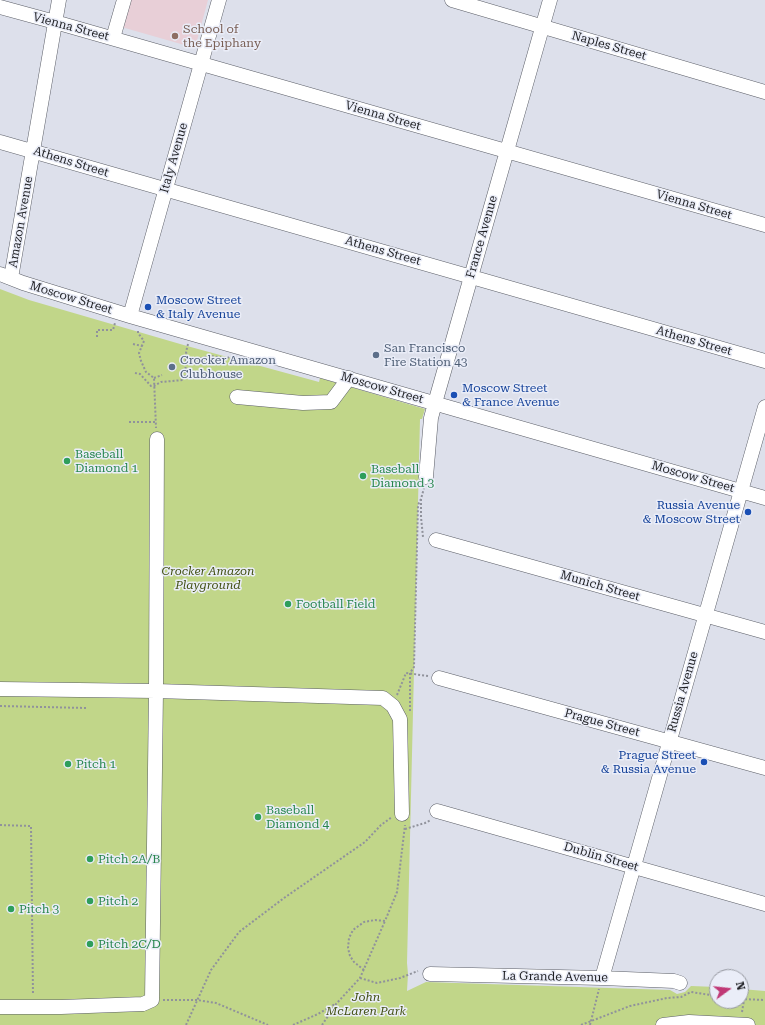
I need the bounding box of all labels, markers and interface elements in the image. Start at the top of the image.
street label: Vienna Street [31,10,111,44]
place label: School of the Epiphany [183,22,261,50]
street label: Naples Street [570,28,648,64]
marker: School of the Epiphany [170,31,180,41]
street label: Vienna Street [343,98,423,134]
street label: Italy Avenue [157,121,191,195]
street label: Athens Street [32,144,110,180]
street label: Amazon Avenue [6,175,36,269]
street label: Vienna Street [654,187,734,223]
street label: France Avenue [463,194,501,280]
street label: Athens Street [344,233,422,269]
street label: Moscow Street [28,279,114,317]
place label: Moscow Street & Italy Avenue [156,293,242,321]
marker: Moscow Street & Italy Avenue [143,302,153,312]
street label: Athens Street [655,323,733,359]
place label: San Francisco Fire Station 43 [384,341,468,369]
marker: San Francisco Fire Station 43 [371,350,381,360]
place label: Crocker Amazon Clubhouse [180,353,276,381]
marker: Crocker Amazon Clubhouse [167,362,177,372]
street label: Moscow Street [339,369,425,407]
place label: Moscow Street & France Avenue [462,381,559,409]
marker: Moscow Street & France Avenue [449,390,459,400]
place label: Baseball Diamond 1 [75,447,138,475]
marker: Baseball Diamond 1 [62,456,72,466]
street label: Moscow Street [650,458,736,496]
place label: Baseball Diamond 3 [371,462,434,490]
marker: Baseball Diamond 3 [358,471,368,481]
place label: Russia Avenue & Moscow Street [643,498,740,526]
marker: Russia Avenue & Moscow Street [743,507,753,517]
park label: Crocker Amazon Playground [161,564,255,592]
street label: Munich Street [558,568,642,604]
place label: Football Field [296,597,375,611]
marker: Football Field [283,599,293,609]
street label: Russia Avenue [665,650,701,734]
street label: Prague Street [563,706,641,740]
place label: Prague Street & Russia Avenue [601,748,696,776]
place label: Pitch 1 [76,757,116,771]
marker: Prague Street & Russia Avenue [699,757,709,767]
marker: Pitch 1 [63,759,73,769]
place label: Baseball Diamond 4 [266,803,329,831]
marker: Baseball Diamond 4 [253,812,263,822]
street label: Dublin Street [562,839,640,875]
place label: Pitch 2A/B [98,852,160,866]
marker: Pitch 2A/B [85,854,95,864]
place label: Pitch 2 [98,894,138,908]
marker: Pitch 2 [85,896,95,906]
place label: Pitch 3 [19,902,59,916]
marker: Pitch 3 [6,904,16,914]
place label: Pitch 2C/D [98,937,161,951]
marker: Pitch 2C/D [85,939,95,949]
street label: La Grande Avenue [502,969,608,985]
north arrow [709,969,749,1009]
text: N [733,980,747,992]
park label: John McLaren Park [326,990,406,1018]

